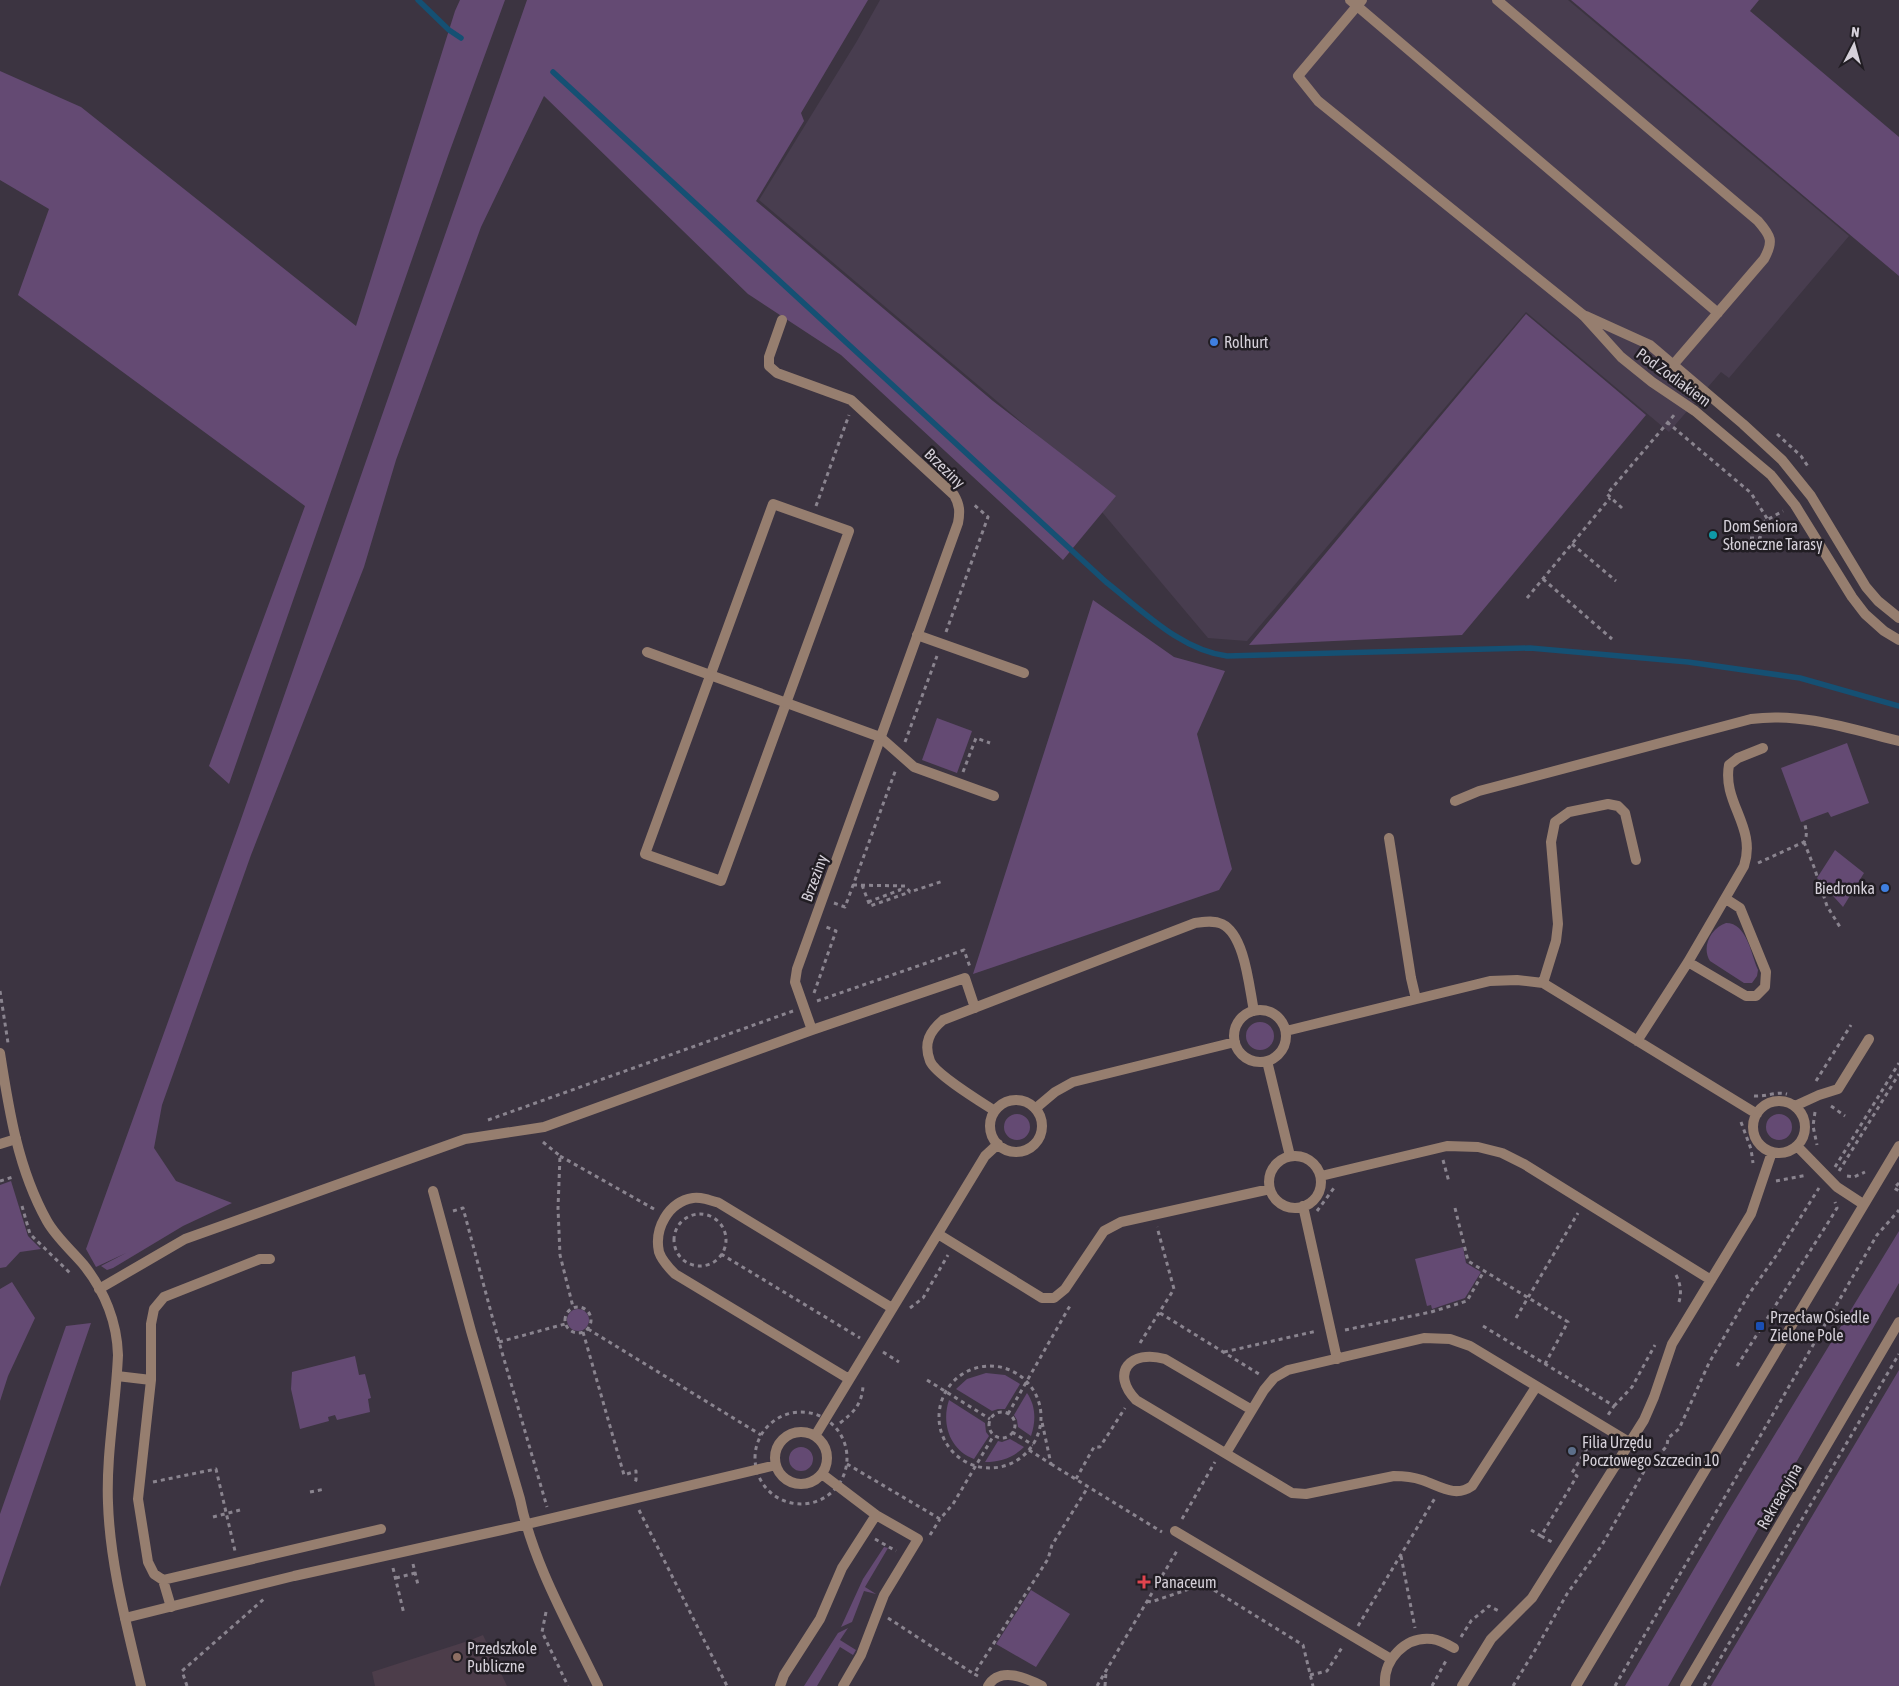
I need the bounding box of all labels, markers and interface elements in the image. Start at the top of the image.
north arrow [1829,20,1879,70]
text: N [1850,24,1860,40]
place label: Rolhurt [1224,333,1269,351]
marker: Rolhurt [1208,336,1220,348]
street label: Pod Zodiakiem [1633,344,1715,410]
street label: Brzeziny [920,445,969,492]
place label: Dom Seniora Słoneczne Tarasy [1723,517,1823,554]
marker: Dom Seniora Słoneczne Tarasy [1707,529,1719,541]
street label: Brzeziny [797,852,832,904]
place label: Biedronka [1814,879,1875,897]
marker: Biedronka [1879,882,1891,894]
place label: Przecław Osiedle Zielone Pole [1770,1308,1869,1344]
marker: Przecław Osiedle Zielone Pole [1754,1320,1766,1332]
place label: Filia Urzędu Pocztowego Szczecin 10 [1582,1433,1719,1470]
marker: Filia Urzędu Pocztowego Szczecin 10 [1566,1445,1578,1457]
street label: Rekreacyjna [1753,1460,1806,1533]
place label: Panaceum [1154,1573,1217,1591]
marker: Panaceum [1138,1576,1150,1588]
place label: Przedszkole Publiczne [467,1639,537,1675]
marker: Przedszkole Publiczne [451,1651,463,1663]

